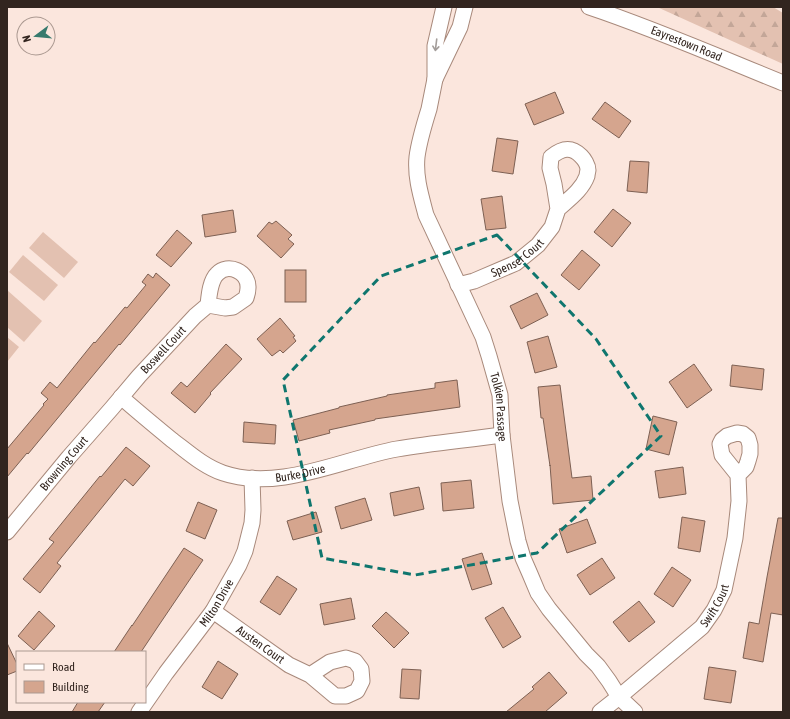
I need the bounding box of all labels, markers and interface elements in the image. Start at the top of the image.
north arrow [16,16,56,56]
street label: Eayrestown Road [649,23,724,64]
text: N [20,34,33,44]
one-way arrow [432,38,440,51]
street label: Spenser Court [489,236,547,280]
street label: Boswell Court [138,323,189,377]
street label: Tolkien Passage [487,371,510,442]
street label: Browning Court [37,433,91,494]
street label: Burke Drive [275,461,327,485]
street label: Milton Drive [196,577,237,630]
street label: Swift Court [697,583,732,630]
street label: Austen Court [233,623,288,667]
legend [16,651,146,703]
text: Road [52,660,75,674]
text: Building [52,680,90,694]

